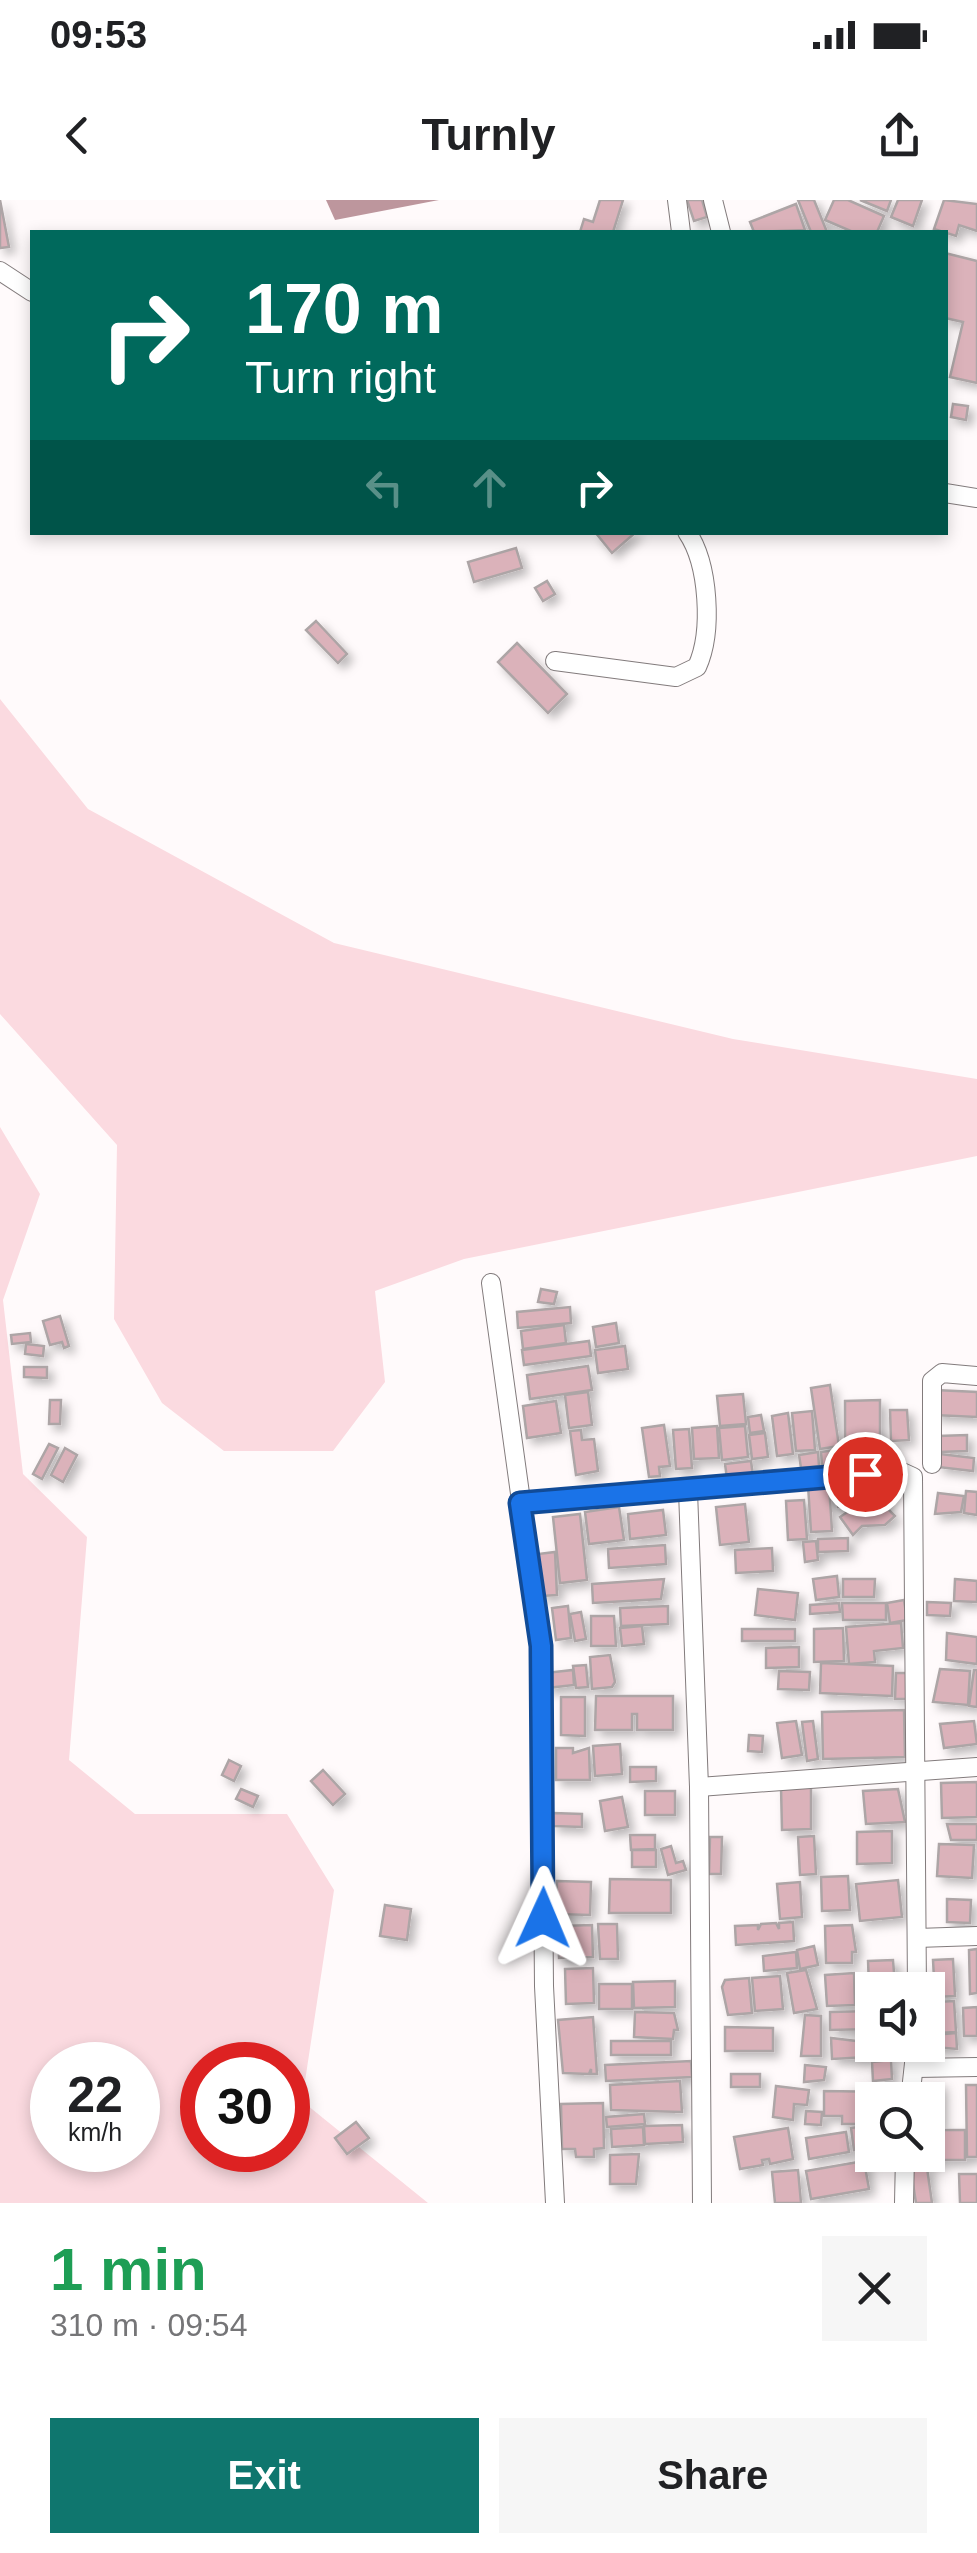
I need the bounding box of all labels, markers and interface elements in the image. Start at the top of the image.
text: 09:53 [50,14,147,56]
icon: back [50,108,105,163]
icon: share [872,108,927,163]
text: Turnly [421,109,556,160]
icon: right [80,270,210,400]
text: 170 m [245,270,443,348]
text: Turn right [245,352,436,403]
icon: left [357,460,412,515]
icon: ahead [462,460,517,515]
icon: right [567,460,622,515]
pin [823,1432,908,1517]
icon: arrive [838,1447,893,1502]
position arrow [491,1866,595,1970]
map controls [855,1972,945,2172]
button: sound [855,1972,945,2062]
speed limit sign: 30 [180,2042,310,2172]
text: 22 [67,2067,123,2123]
button: search [855,2082,945,2172]
text: km/h [68,2118,122,2146]
text: 1 min [50,2236,207,2303]
button: close [822,2236,927,2341]
text: 310 m · 09:54 [50,2307,247,2343]
button: Exit [50,2418,479,2533]
button: Share [499,2418,927,2533]

